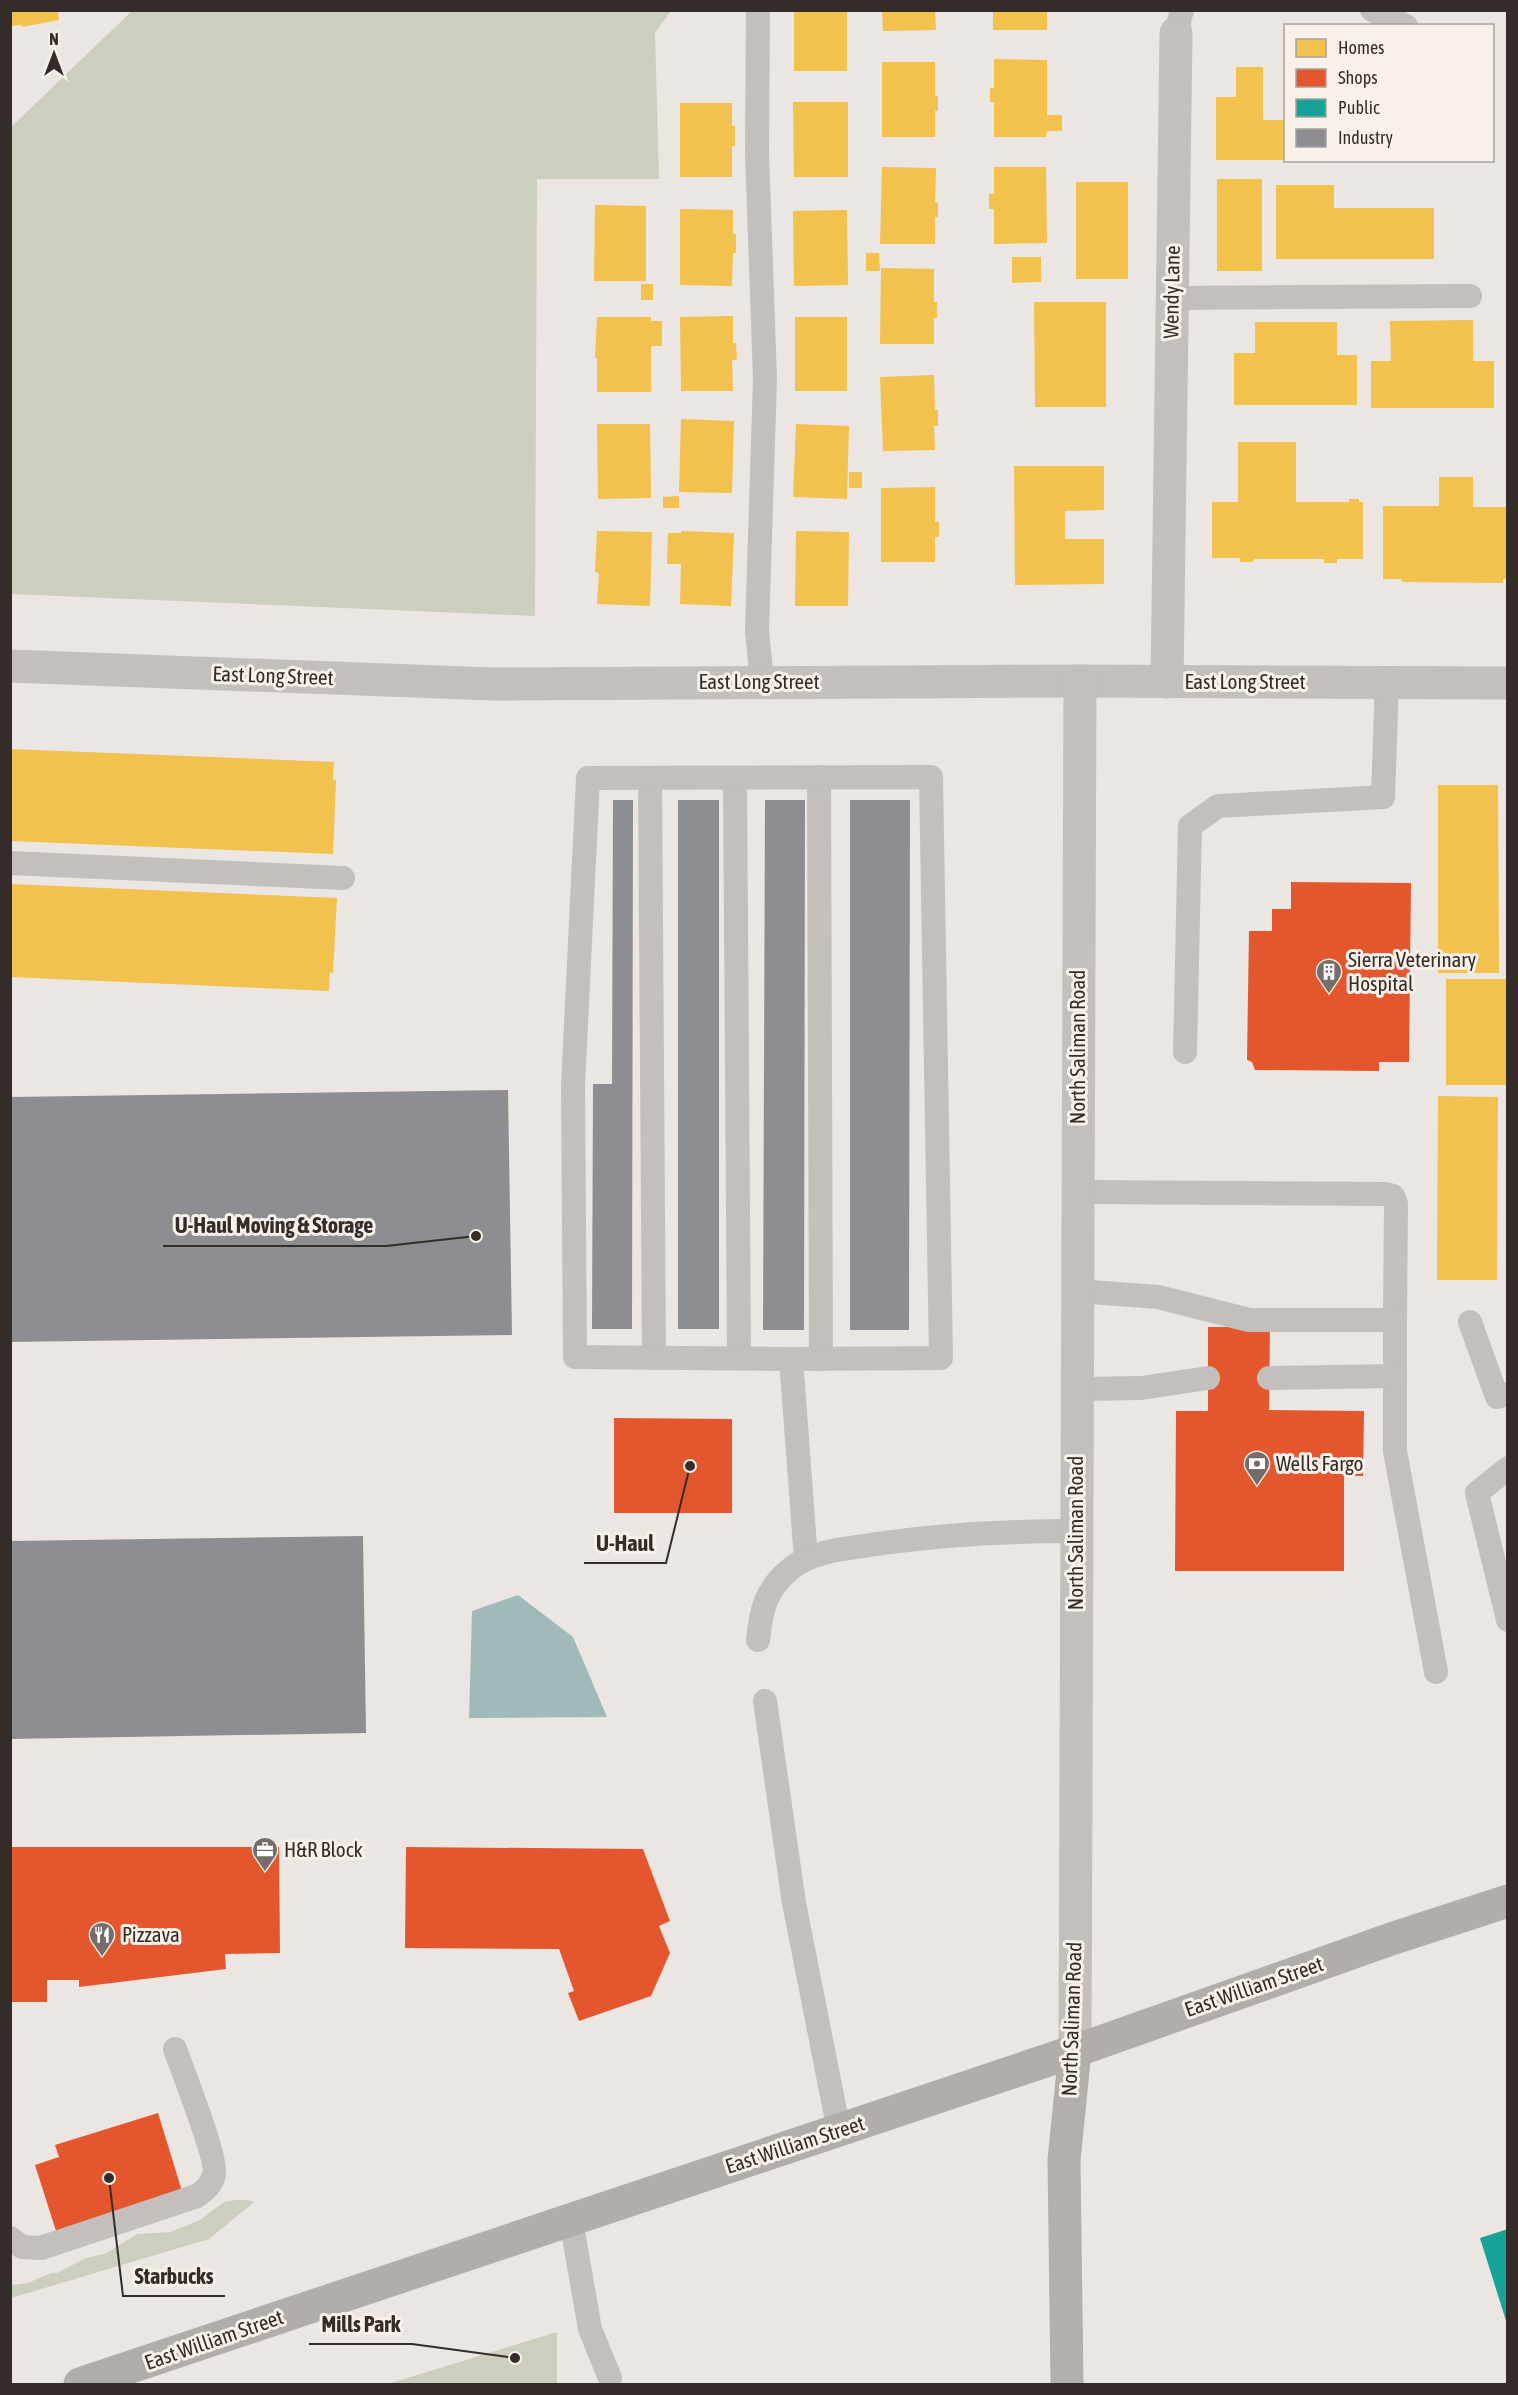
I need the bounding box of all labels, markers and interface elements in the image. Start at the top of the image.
north arrow [24,24,84,84]
legend [1284,24,1494,162]
text: N [49,30,59,48]
text: Homes [1338,37,1384,58]
text: Shops [1338,67,1378,88]
text: Public [1338,97,1380,118]
text: Industry [1338,127,1393,148]
street label: Wendy Lane [1158,245,1184,339]
street label: East Long Street [212,661,334,689]
street label: East Long Street [698,669,820,693]
street label: East Long Street [1184,669,1306,693]
place label: Sierra Veterinary Hospital [1348,947,1477,995]
building icon: Sierra Veterinary Hospital [1314,957,1344,995]
street label: North Saliman Road [1065,970,1089,1124]
callout: U-Haul Moving & Storage [163,1206,386,1246]
text: U-Haul Moving & Storage [175,1212,373,1238]
bank icon: Wells Fargo [1242,1449,1272,1487]
place label: Wells Fargo [1276,1451,1363,1475]
street label: North Saliman Road [1063,1456,1087,1610]
callout: U-Haul [584,1523,666,1563]
text: U-Haul [596,1530,655,1556]
office icon: H&R Block [250,1835,280,1873]
place label: H&R Block [284,1837,363,1861]
restaurant icon: Pizzava [87,1920,117,1958]
place label: Pizzava [122,1922,180,1946]
street label: North Saliman Road [1056,1941,1086,2097]
street label: East William Street [1181,1951,1326,2021]
street label: East William Street [722,2110,867,2178]
callout: Starbucks [123,2256,225,2296]
text: Starbucks [135,2263,214,2289]
street label: East William Street [141,2304,286,2374]
callout: Mills Park [309,2304,412,2344]
text: Mills Park [322,2311,401,2337]

